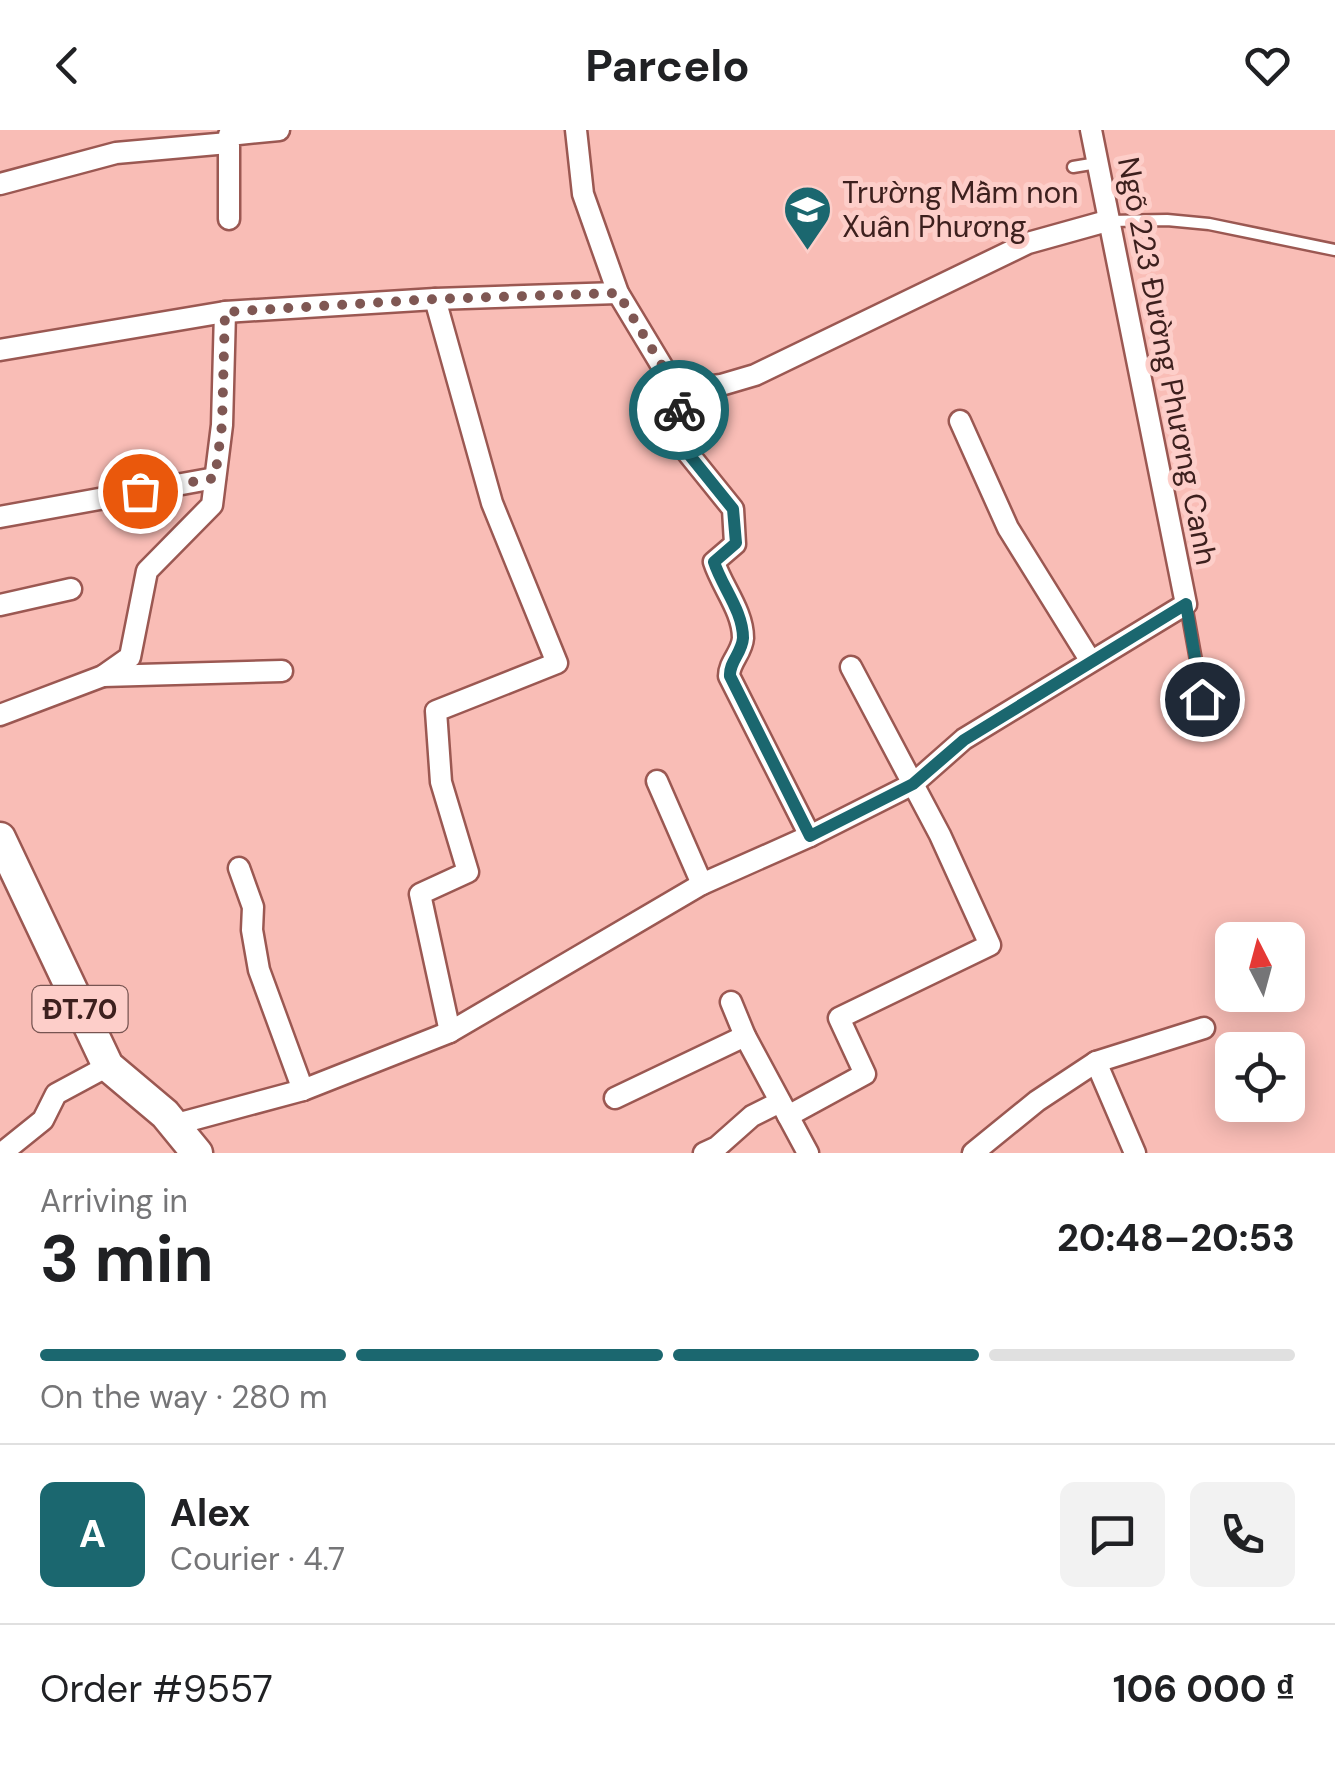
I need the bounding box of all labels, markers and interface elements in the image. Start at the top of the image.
text: Parcelo [585,36,750,95]
icon: back [40,38,95,93]
icon: heart [1240,38,1295,93]
street label: Ngõ 223 Đường Phương Canh [1109,154,1226,568]
place label: Trường Mầm non Xuân Phương [842,173,1078,246]
school or university icon: Trường Mầm non Xuân Phương [781,184,833,252]
courier [629,360,729,460]
icon: bike [652,383,707,438]
pin [98,449,183,534]
icon: bag [113,464,168,519]
pin [1160,657,1245,742]
icon: home [1175,672,1230,727]
north arrow [1215,922,1305,1012]
map controls [1215,922,1305,1122]
road number: ĐT.70 [32,986,128,1032]
button: locate [1215,1032,1305,1122]
text: Arriving in [40,1180,188,1222]
text: 20:48–20:53 [1057,1213,1295,1263]
text: 3 min [40,1217,214,1301]
text: On the way · 280 m [40,1376,327,1418]
button: chat [1060,1482,1165,1587]
button: phone [1190,1482,1295,1587]
text: Alex [170,1488,250,1538]
text: A [79,1509,106,1559]
text: Courier · 4.7 [170,1538,345,1580]
text: Order #9557 [40,1664,273,1714]
text: 106 000 ₫ [1113,1664,1295,1714]

